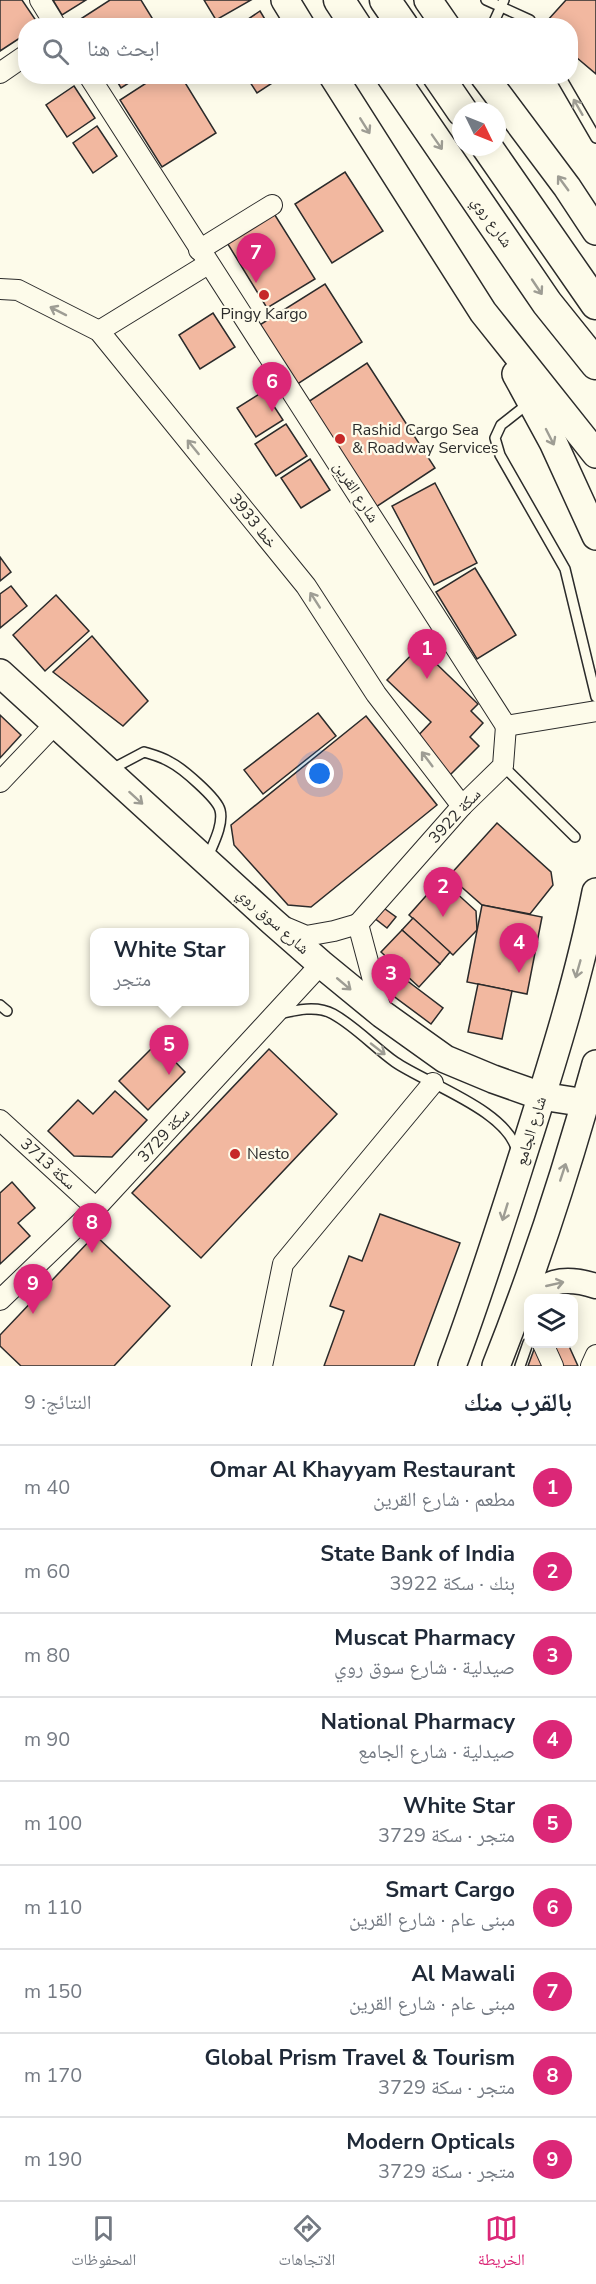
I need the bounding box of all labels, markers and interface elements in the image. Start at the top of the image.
search box [18,18,578,84]
text: ابحث هنا [87,34,160,64]
icon: search [39,35,72,68]
one-way arrow [572,99,584,116]
north arrow [452,102,506,156]
one-way arrow [359,117,371,134]
one-way arrow [431,133,443,150]
one-way arrow [557,175,569,191]
street label: شارع روي [465,192,518,253]
pin: 7 [236,234,276,283]
one-way arrow [530,279,543,296]
marker: Pingy Kargo [257,288,271,302]
place label: Pingy Kargo [220,303,308,325]
one-way arrow [50,305,68,316]
pin: 6 [252,362,292,412]
place label: Rashid Cargo Sea & Roadway Services [352,419,498,459]
one-way arrow [545,428,556,446]
marker: Rashid Cargo Sea & Roadway Services [333,432,347,446]
one-way arrow [187,440,200,456]
street label: شارع القرين [328,457,384,527]
street label: 3933 خط [224,489,282,553]
one-way arrow [309,592,321,608]
pin: 1 [408,630,446,679]
one-way arrow [420,752,433,768]
your location [305,759,334,788]
street label: سكة 3922 [424,784,486,848]
one-way arrow [128,791,143,805]
pin: 2 [424,868,462,917]
street label: شارع سوق روي [231,883,314,960]
pin: 4 [500,924,538,973]
popup [90,928,249,1006]
text: White Star [113,935,226,965]
pin: 3 [372,954,410,1004]
one-way arrow [572,959,583,978]
text: متجر [113,966,151,993]
one-way arrow [336,977,352,990]
pin: 5 [150,1026,188,1075]
one-way arrow [370,1042,386,1055]
street label: شارع الجامع [510,1094,552,1168]
street label: سكة 3729 [133,1103,195,1167]
street label: سكة 3713 [16,1133,80,1195]
place label: Nesto [247,1143,289,1165]
marker: Nesto [228,1147,242,1161]
one-way arrow [559,1163,570,1182]
one-way arrow [499,1202,510,1221]
pin: 8 [72,1204,112,1253]
pin: 9 [14,1264,52,1314]
one-way arrow [545,1277,564,1289]
map controls [524,1294,578,1348]
button: layers [524,1294,578,1348]
text: بالقرب منك [464,1385,572,1420]
text: النتائج: 9 [24,1389,92,1416]
text: Omar Al Khayyam Restaurant [210,1455,515,1485]
text: 40 m [24,1474,70,1501]
text: 1 [547,1474,559,1501]
text: مطعم · شارع القرين [373,1486,515,1513]
text: State Bank of India [320,1539,515,1569]
text: 60 m [24,1558,70,1585]
text: 2 [547,1558,559,1585]
text: بنك · سكة 3922 [390,1570,515,1597]
text: Muscat Pharmacy [334,1623,515,1653]
text: 80 m [24,1642,70,1669]
text: 3 [547,1642,559,1669]
text: صيدلية · شارع سوق روي [334,1654,515,1681]
text: National Pharmacy [321,1707,515,1737]
text: 90 m [24,1726,70,1753]
text: 4 [547,1726,559,1753]
text: صيدلية · شارع الجامع [358,1738,515,1765]
text: White Star [403,1791,515,1821]
text: 100 m [24,1810,82,1837]
text: 5 [547,1810,559,1837]
text: متجر · سكة 3729 [378,1822,515,1849]
text: Smart Cargo [385,1875,515,1905]
text: 110 m [24,1894,82,1921]
text: 6 [547,1894,559,1921]
text: مبنى عام · شارع القرين [349,1906,515,1933]
text: Al Mawali [411,1959,515,1989]
text: 150 m [24,1978,82,2005]
text: 7 [547,1978,559,2005]
text: مبنى عام · شارع القرين [349,1990,515,2017]
text: Global Prism Travel & Tourism [205,2043,515,2073]
text: 170 m [24,2062,82,2089]
text: 8 [547,2062,559,2089]
text: متجر · سكة 3729 [378,2074,515,2101]
text: Modern Opticals [346,2127,515,2157]
text: 190 m [24,2146,82,2173]
text: 9 [547,2146,559,2173]
text: متجر · سكة 3729 [378,2158,515,2185]
tab: المحفوظات [71,2212,136,2275]
tab: الاتجاهات [279,2212,335,2275]
tab: الخريطة [478,2212,525,2275]

